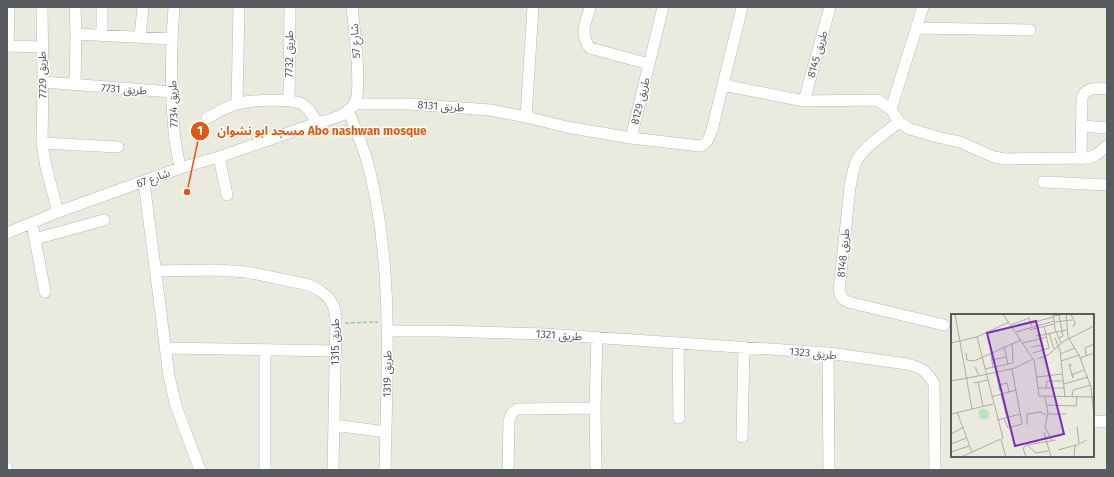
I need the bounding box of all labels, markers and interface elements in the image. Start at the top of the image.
street label: شارع 57 [348,23,364,59]
street label: طريق 8145 [805,29,830,79]
street label: طريق 7732 [283,30,296,78]
street label: طريق 7729 [36,51,49,99]
street label: طريق 8129 [628,76,653,126]
street label: طريق 7734 [166,80,181,128]
street label: طريق 7731 [100,81,147,98]
street label: طريق 8131 [417,98,465,115]
callout: مسجد ابو نشوان Abo nashwan mosque [190,119,435,143]
text: 1 [197,124,203,138]
text: مسجد ابو نشوان Abo nashwan mosque [217,124,427,138]
street label: شارع 67 [135,166,172,191]
street label: طريق 8148 [834,228,853,278]
inset map [951,314,1094,457]
street label: طريق 1315 [329,319,342,365]
street label: طريق 1321 [535,327,583,344]
street label: طريق 1323 [789,345,837,362]
street label: طريق 1319 [381,350,394,398]

